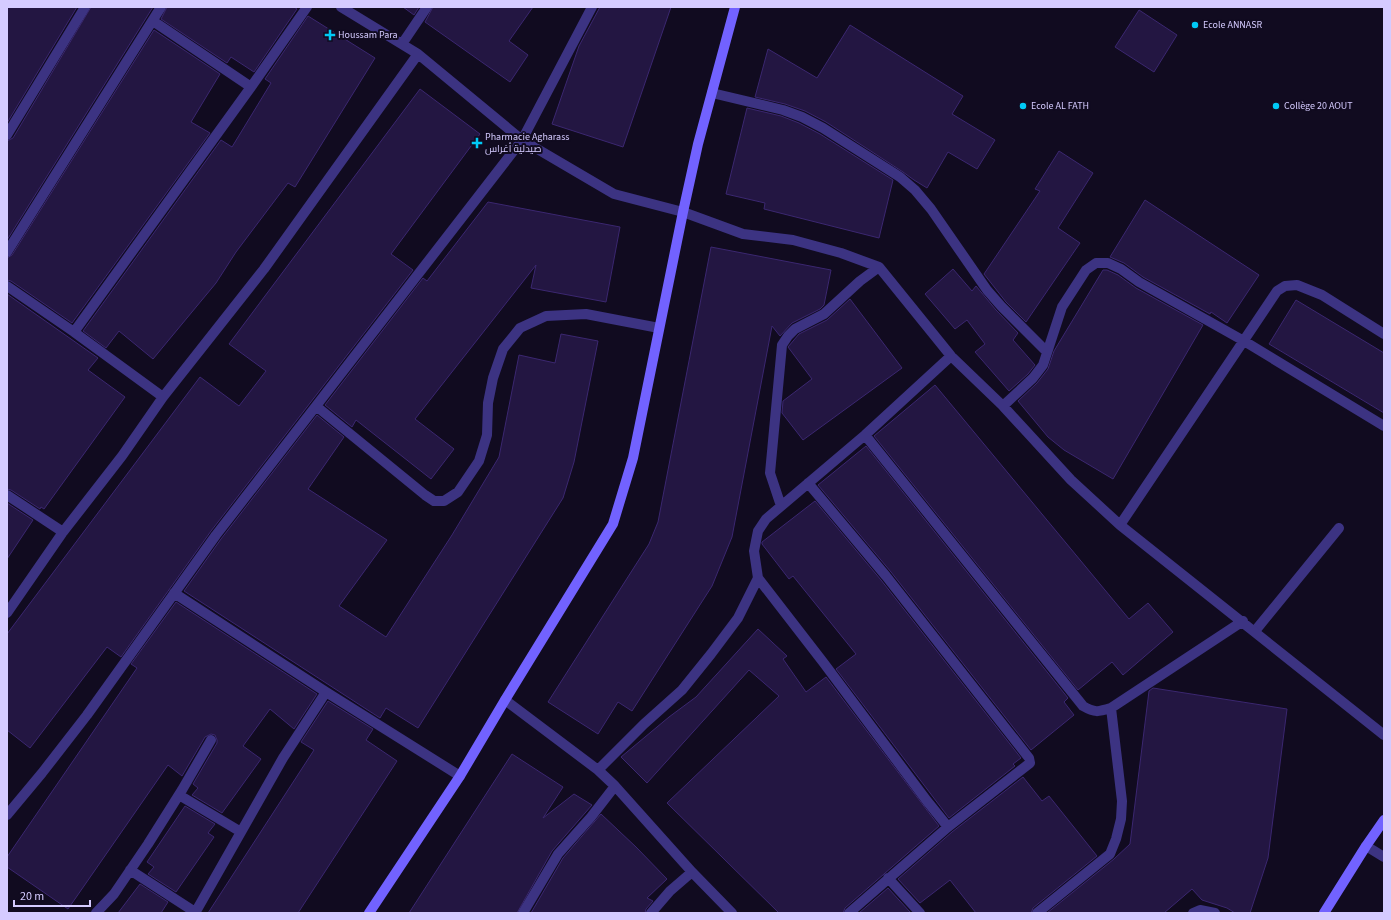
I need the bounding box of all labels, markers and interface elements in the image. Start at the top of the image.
place label: Ecole ANNASR [1203,18,1263,32]
marker: Ecole ANNASR [1190,20,1200,30]
place label: Houssam Para [338,28,398,42]
marker: Houssam Para [325,30,335,40]
place label: Ecole AL FATH [1031,99,1089,113]
place label: Collège 20 AOUT [1284,99,1353,113]
marker: Ecole AL FATH [1018,101,1028,111]
marker: Collège 20 AOUT [1271,101,1281,111]
place label: Pharmacie Agharass صيدلية أغراس [485,130,570,156]
marker: Pharmacie Agharass صيدلية أغراس [472,138,482,148]
scale bar [14,882,90,908]
text: 20 m [20,888,44,905]

